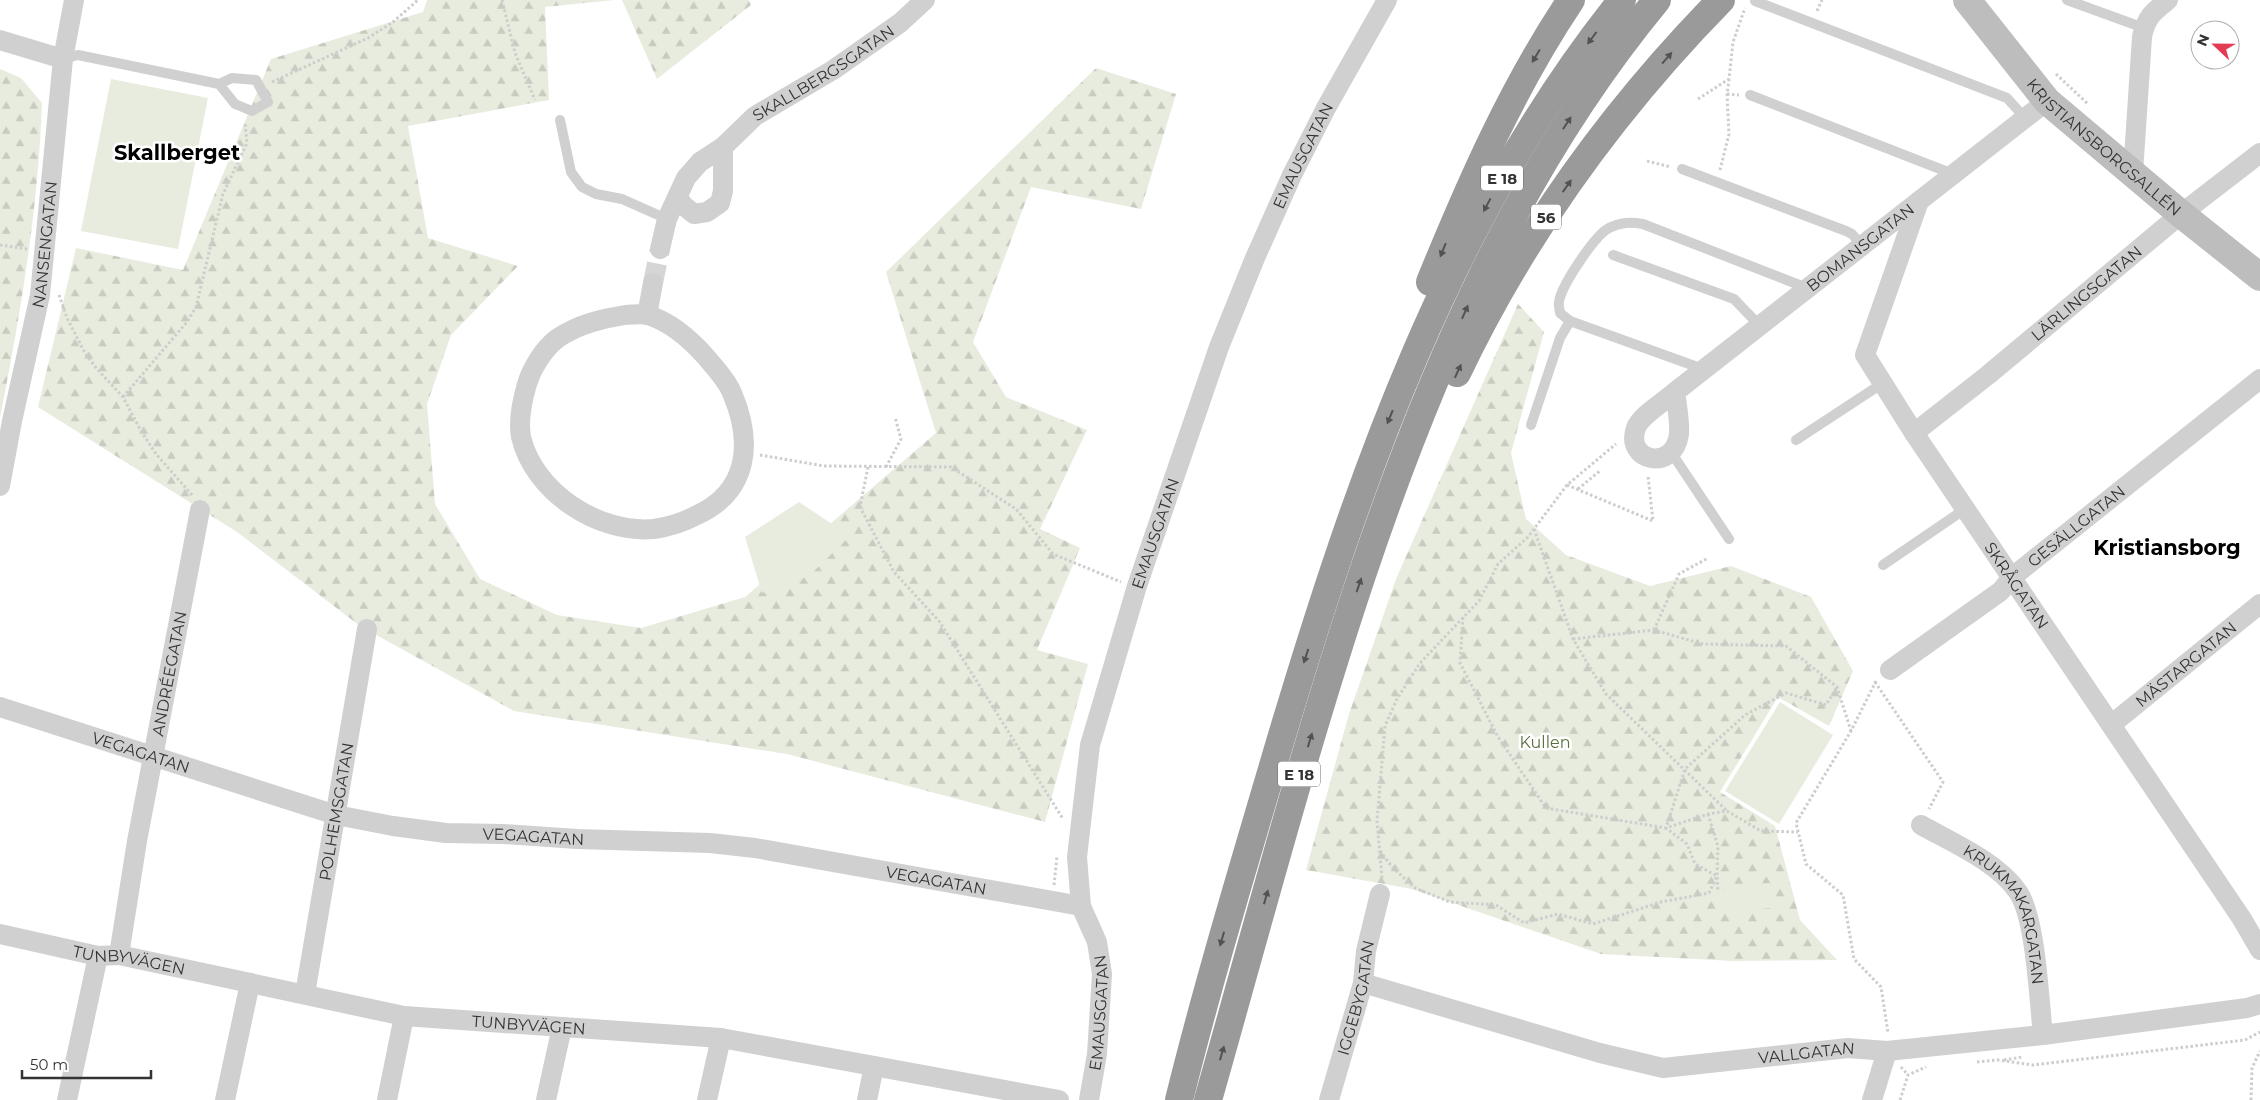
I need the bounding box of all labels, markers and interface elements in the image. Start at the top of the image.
north arrow [2190,20,2240,70]
street label: SKALLBERGSGATAN [749,21,898,125]
one-way arrow [1587,31,1598,44]
text: N [2192,32,2213,49]
one-way arrow [1532,50,1541,63]
one-way arrow [1661,52,1672,64]
street label: KRISTIANSBORGSALLÉN [2023,74,2185,220]
street label: EMAUSGATAN [1269,99,1337,212]
one-way arrow [1562,116,1572,129]
district label: Skallberget [114,140,240,165]
road number: E 18 [1481,166,1523,190]
one-way arrow [1562,179,1572,193]
street label: NANSENGATAN [28,180,61,310]
one-way arrow [1483,198,1491,213]
street label: BOMANSGATAN [1802,199,1918,295]
road number: 56 [1531,204,1561,230]
street label: LÄRLINGSGATAN [2027,241,2146,345]
one-way arrow [1439,243,1447,258]
one-way arrow [1461,305,1469,319]
one-way arrow [1455,364,1463,378]
one-way arrow [1386,410,1394,425]
street label: EMAUSGATAN [1127,475,1183,591]
street label: GESÄLLGATAN [2024,481,2129,571]
district label: Kristiansborg [2093,535,2241,560]
street label: SKRÅGATAN [1981,538,2053,632]
one-way arrow [1355,578,1363,593]
street label: ANDRÉEGATAN [148,609,190,738]
street label: MÄSTARGATAN [2131,618,2240,711]
one-way arrow [1302,649,1309,664]
street label: VEGAGATAN [90,728,192,777]
one-way arrow [1306,733,1314,748]
park label: Kullen [1520,733,1570,752]
street label: POLHEMSGATAN [315,741,357,882]
road number: E 18 [1278,762,1320,786]
street label: VEGAGATAN [483,824,585,849]
street label: KRUKMAKARGATAN [1960,840,2048,985]
street label: VEGAGATAN [884,862,988,898]
one-way arrow [1262,889,1270,904]
one-way arrow [1218,931,1226,946]
street label: IGGEBYGATAN [1333,938,1378,1057]
street label: TUNBYVÄGEN [71,941,187,978]
street label: EMAUSGATAN [1085,954,1112,1072]
street label: TUNBYVÄGEN [471,1011,586,1038]
street label: VALLGATAN [1757,1038,1855,1067]
one-way arrow [1218,1045,1226,1060]
scale bar [22,1048,151,1080]
text: 50 m [30,1055,68,1074]

